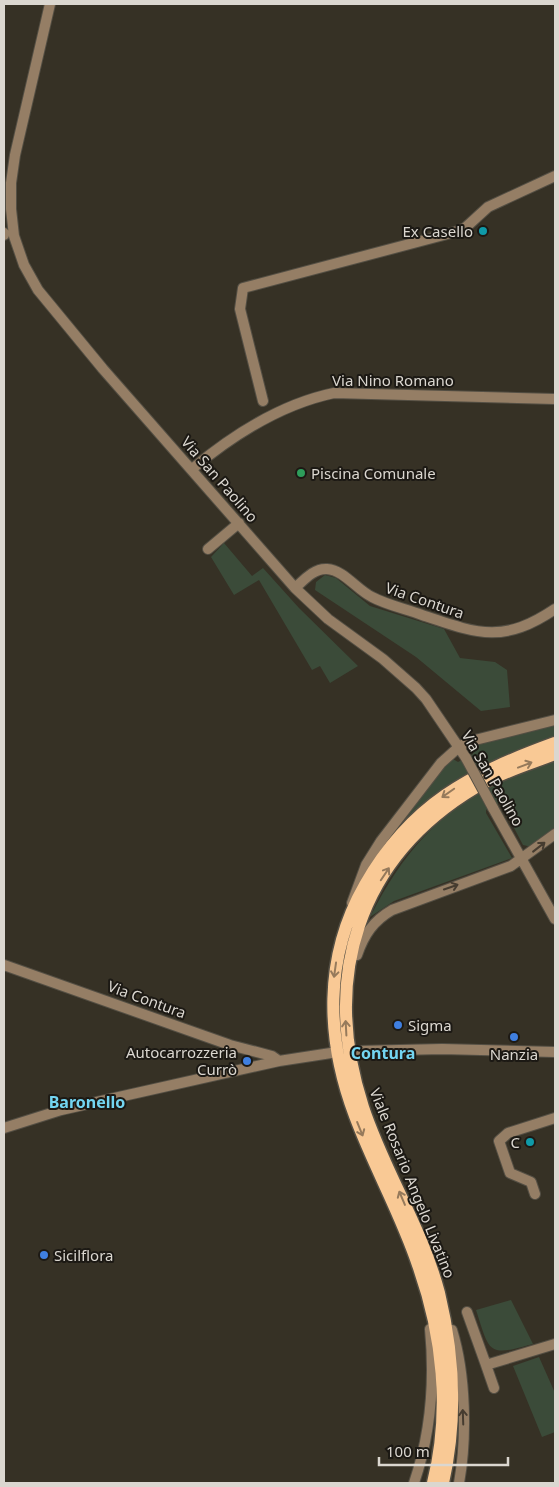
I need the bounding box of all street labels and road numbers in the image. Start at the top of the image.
street label: Via Nino Romano [332,370,454,390]
street label: Via San Paolino [177,432,263,526]
street label: Via Contura [383,577,467,623]
street label: Via San Paolino [457,726,529,830]
street label: Via Contura [105,976,189,1022]
street label: Viale Rosario Angelo Livatino [366,1085,460,1281]

